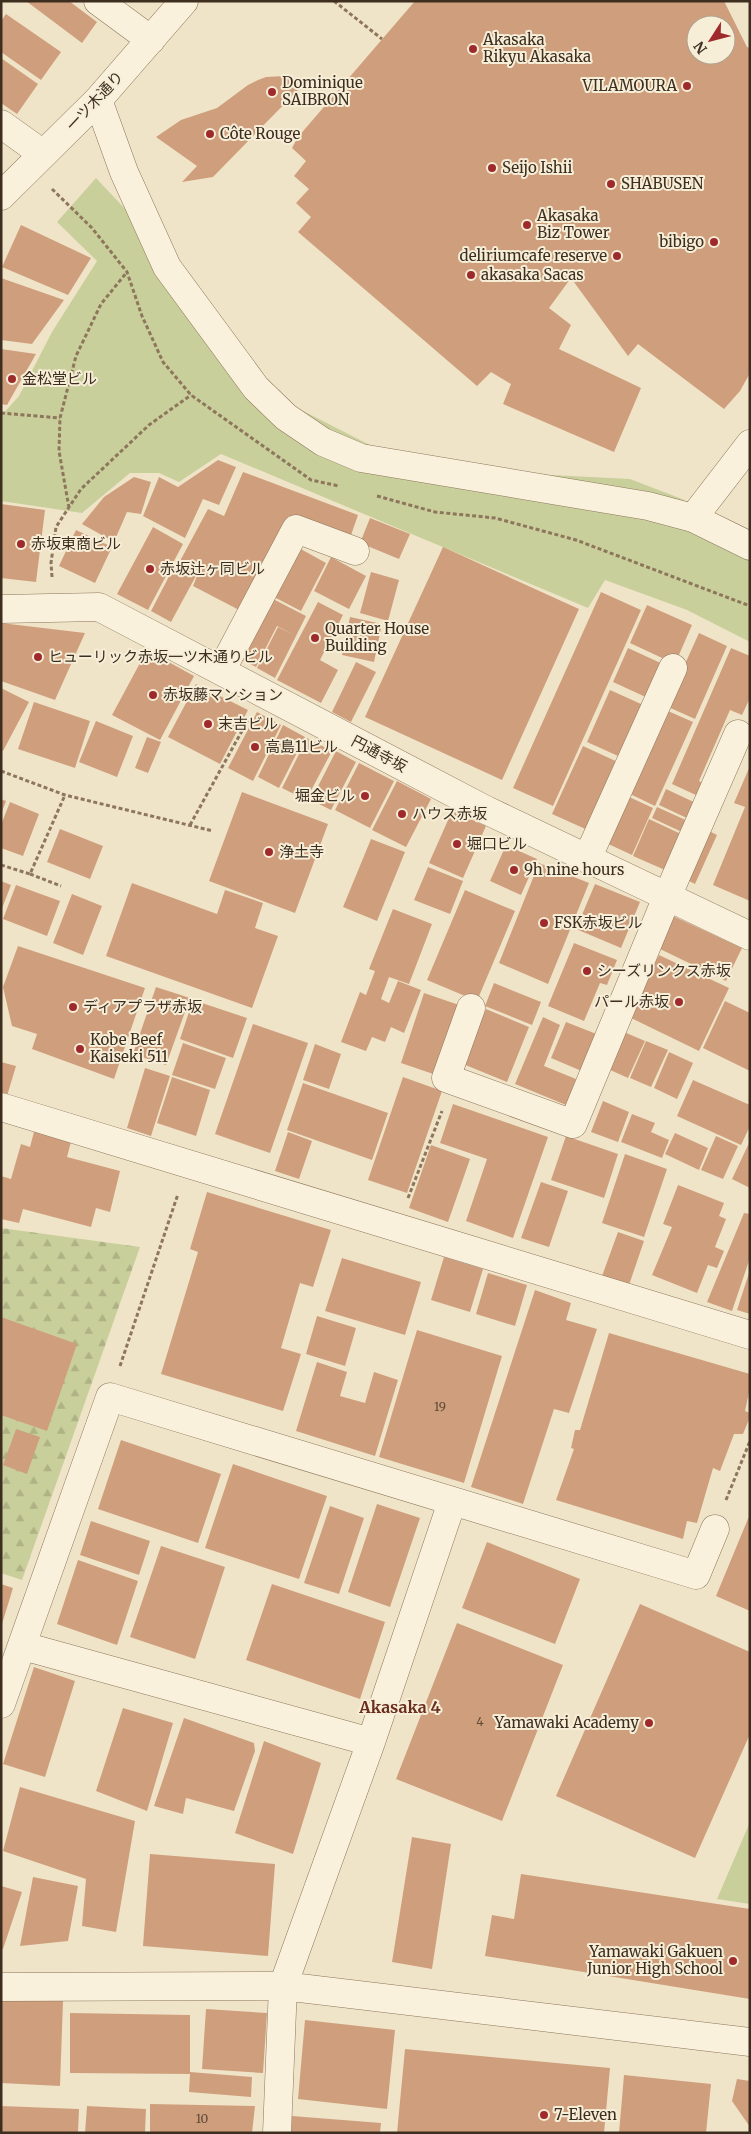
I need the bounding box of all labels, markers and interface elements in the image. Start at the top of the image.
north arrow [686,15,736,65]
place label: Akasaka Rikyu Akasaka [482,30,591,66]
text: N [690,38,711,57]
marker: Akasaka Rikyu Akasaka [467,43,479,55]
street label: 一ツ木通り [62,67,127,135]
place label: Dominique SAIBRON [282,73,363,109]
place label: VILAMOURA [582,76,677,95]
marker: VILAMOURA [681,80,693,92]
marker: Dominique SAIBRON [266,86,278,98]
place label: Côte Rouge [220,124,301,143]
marker: Côte Rouge [204,128,216,140]
place label: Seijo Ishii [502,158,573,177]
marker: Seijo Ishii [486,162,498,174]
place label: SHABUSEN [621,174,704,193]
marker: SHABUSEN [605,178,617,190]
place label: Akasaka Biz Tower [536,206,610,242]
marker: Akasaka Biz Tower [521,219,533,231]
place label: bibigo [658,232,704,251]
marker: bibigo [708,236,720,248]
place label: deliriumcafe reserve [459,246,607,265]
marker: deliriumcafe reserve [611,250,623,262]
place label: akasaka Sacas [481,265,584,284]
marker: akasaka Sacas [465,269,477,281]
place label: 金松堂ビル [22,369,97,388]
marker: 金松堂ビル [6,373,18,385]
place label: 赤坂東商ビル [31,534,121,553]
marker: 赤坂東商ビル [15,538,27,550]
place label: 赤坂辻ヶ同ビル [160,559,265,578]
marker: 赤坂辻ヶ同ビル [144,563,156,575]
place label: Quarter House Building [325,619,429,655]
marker: Quarter House Building [309,632,321,644]
place label: ヒューリック赤坂一ツ木通りビル [48,647,273,666]
marker: ヒューリック赤坂一ツ木通りビル [32,651,44,663]
place label: 赤坂藤マンション [163,685,283,704]
marker: 赤坂藤マンション [147,689,159,701]
place label: 末吉ビル [218,714,278,733]
marker: 末吉ビル [202,718,214,730]
street label: 円通寺坂 [348,731,410,776]
place label: 高島11ビル [265,737,338,756]
marker: 高島11ビル [249,741,261,753]
place label: 堀金ビル [295,786,355,805]
marker: 堀金ビル [359,790,371,802]
place label: ハウス赤坂 [412,804,487,823]
marker: ハウス赤坂 [396,808,408,820]
place label: 堀口ビル [467,834,527,853]
marker: 堀口ビル [451,838,463,850]
place label: 浄土寺 [279,842,324,861]
marker: 浄土寺 [263,846,275,858]
place label: 9h nine hours [524,860,624,879]
marker: 9h nine hours [508,864,520,876]
place label: FSK赤坂ビル [554,913,643,932]
marker: FSK赤坂ビル [538,917,550,929]
place label: シーズリンクス赤坂 [597,961,731,980]
marker: シーズリンクス赤坂 [581,965,593,977]
place label: パール赤坂 [594,992,669,1011]
marker: パール赤坂 [673,996,685,1008]
place label: ディアプラザ赤坂 [83,997,202,1016]
marker: ディアプラザ赤坂 [67,1001,79,1013]
place label: Kobe Beef Kaiseki 511 [90,1030,168,1066]
marker: Kobe Beef Kaiseki 511 [74,1043,86,1055]
house number: 19 [434,1399,446,1414]
district label: Akasaka 4 [358,1697,441,1717]
place label: Yamawaki Academy [493,1713,639,1732]
house number: 4 [476,1714,484,1729]
marker: Yamawaki Academy [643,1717,655,1729]
place label: Yamawaki Gakuen Junior High School [586,1942,723,1978]
marker: Yamawaki Gakuen Junior High School [727,1955,739,1967]
place label: 7-Eleven [554,2105,617,2124]
marker: 7-Eleven [538,2109,550,2121]
house number: 10 [196,2111,209,2126]

